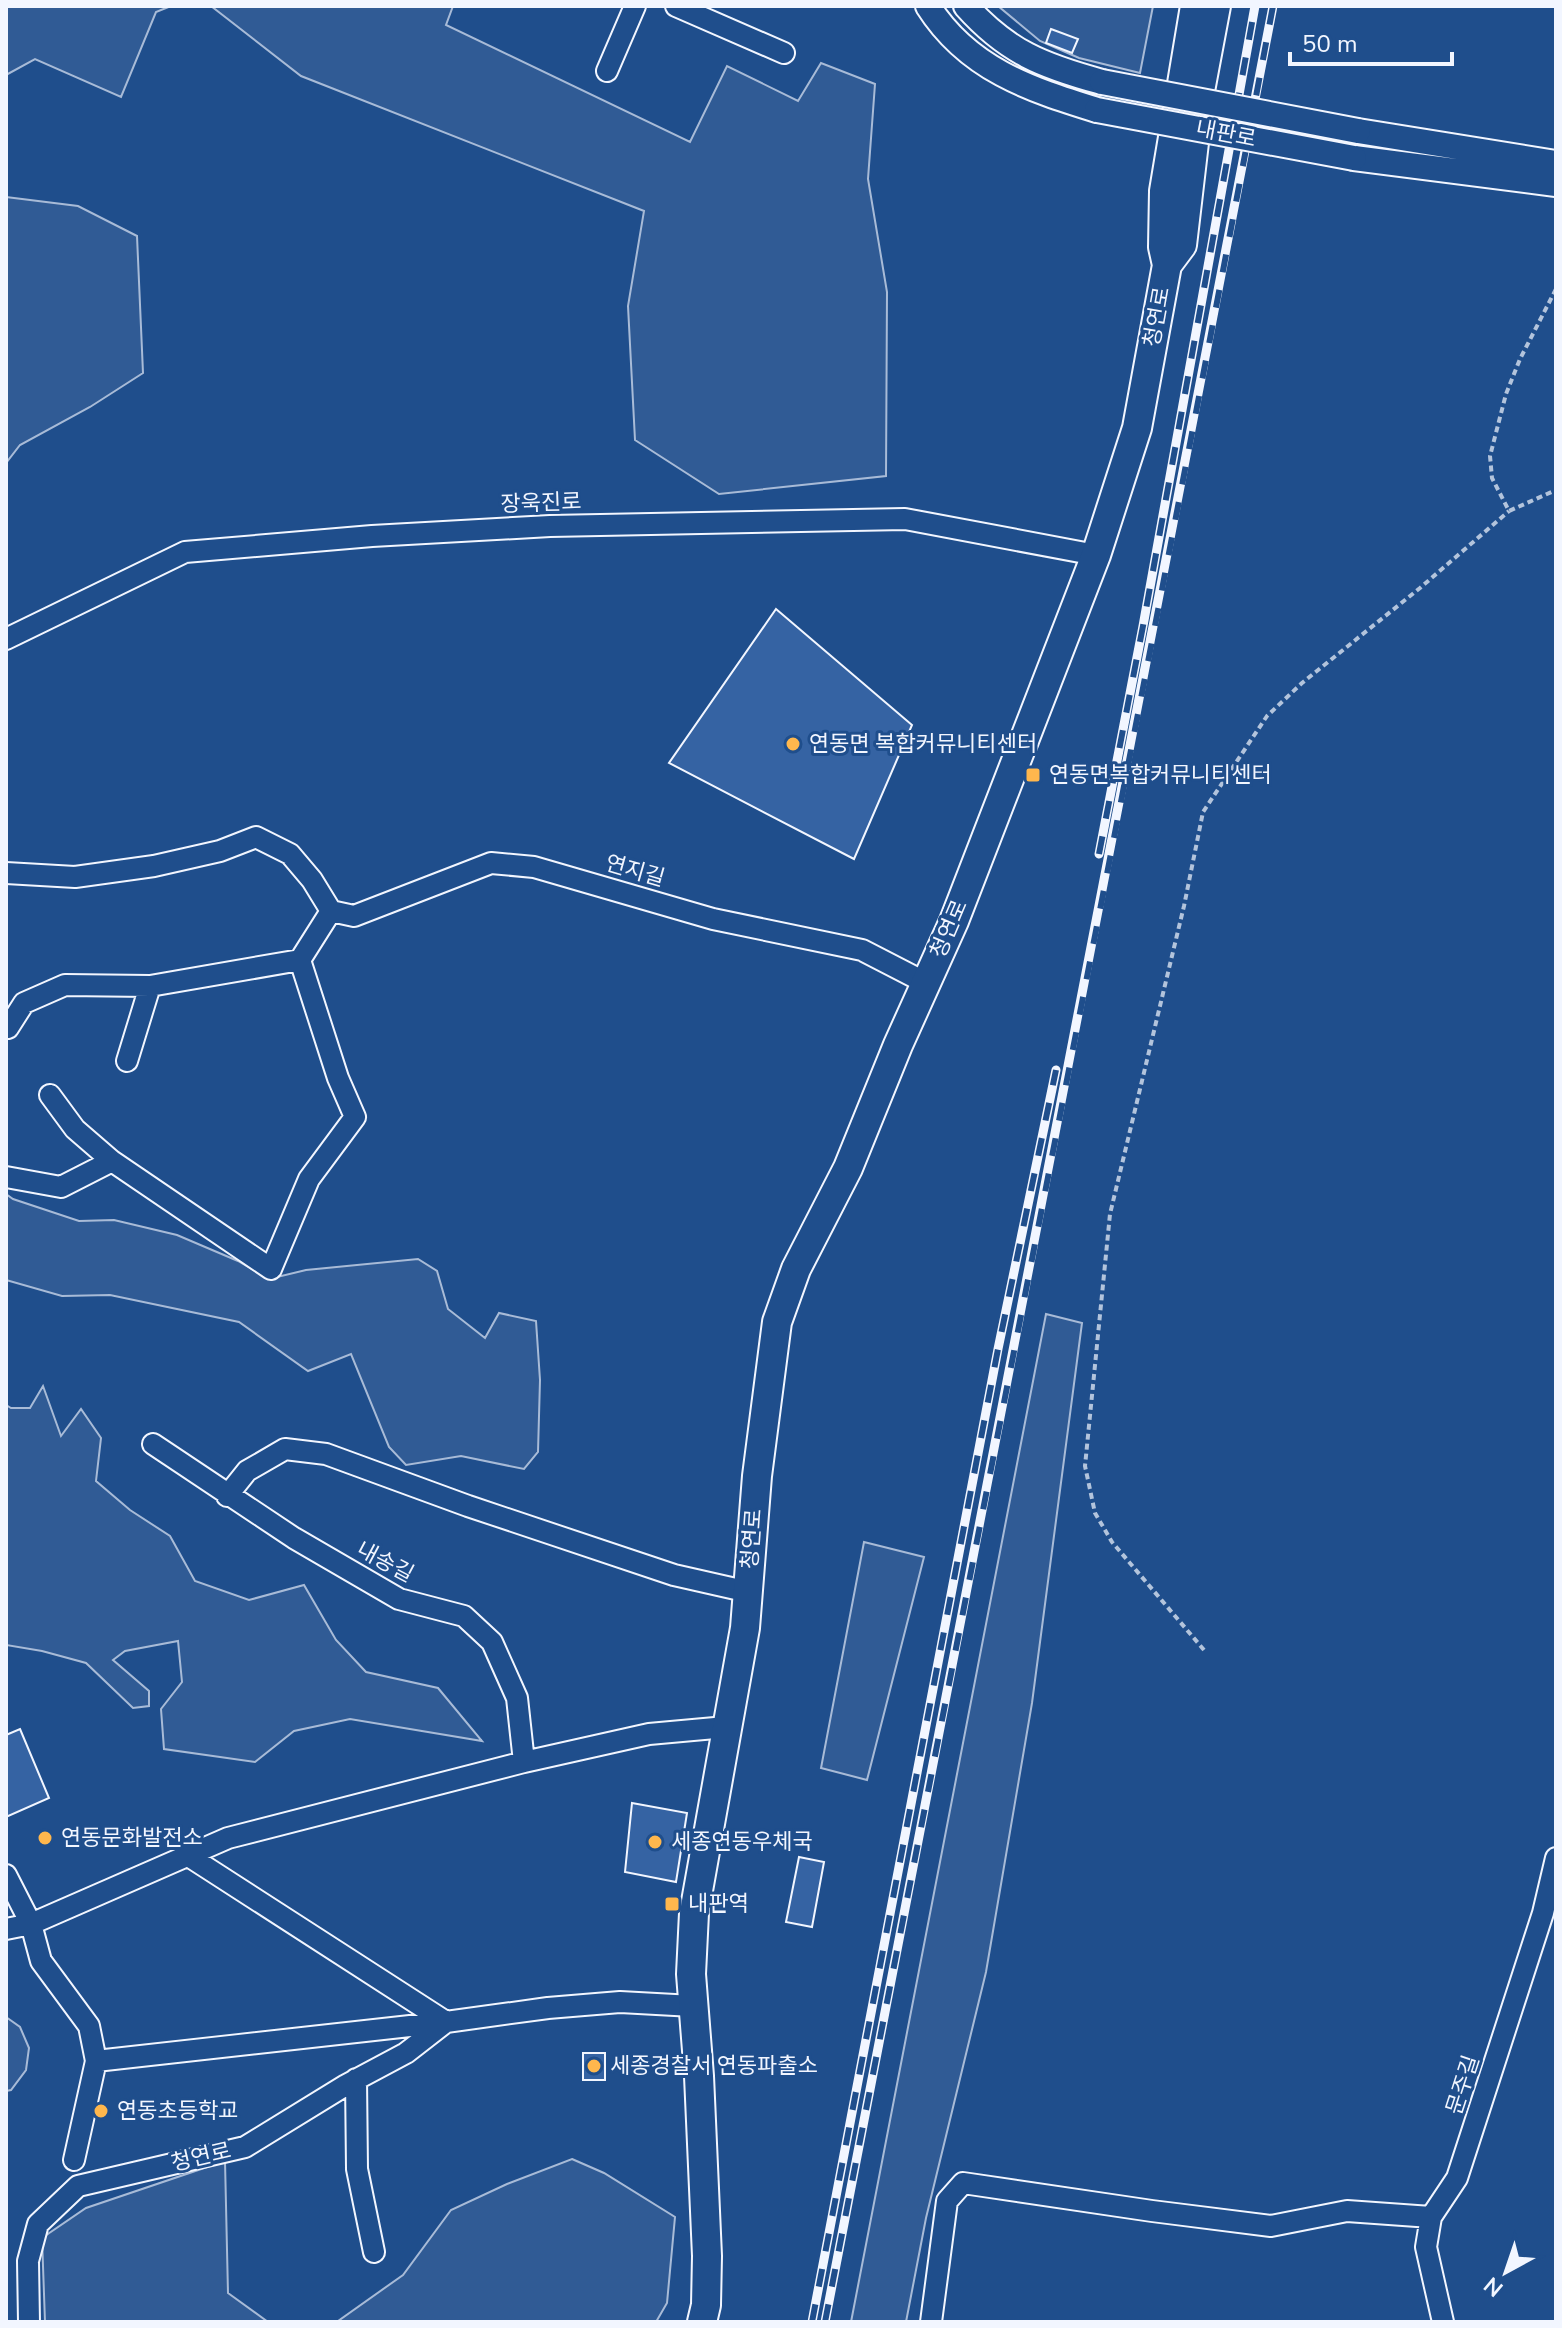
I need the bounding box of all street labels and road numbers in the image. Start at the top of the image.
street label: 내판로 [1193,113,1259,155]
street label: 청연로 [1137,284,1177,350]
street label: 장욱진로 [500,487,582,519]
street label: 연지길 [602,848,668,894]
street label: 청연로 [923,895,975,963]
street label: 청연로 [735,1508,769,1570]
street label: 내송길 [351,1534,419,1590]
street label: 문주길 [1439,2051,1487,2119]
street label: 청연로 [168,2136,234,2178]

